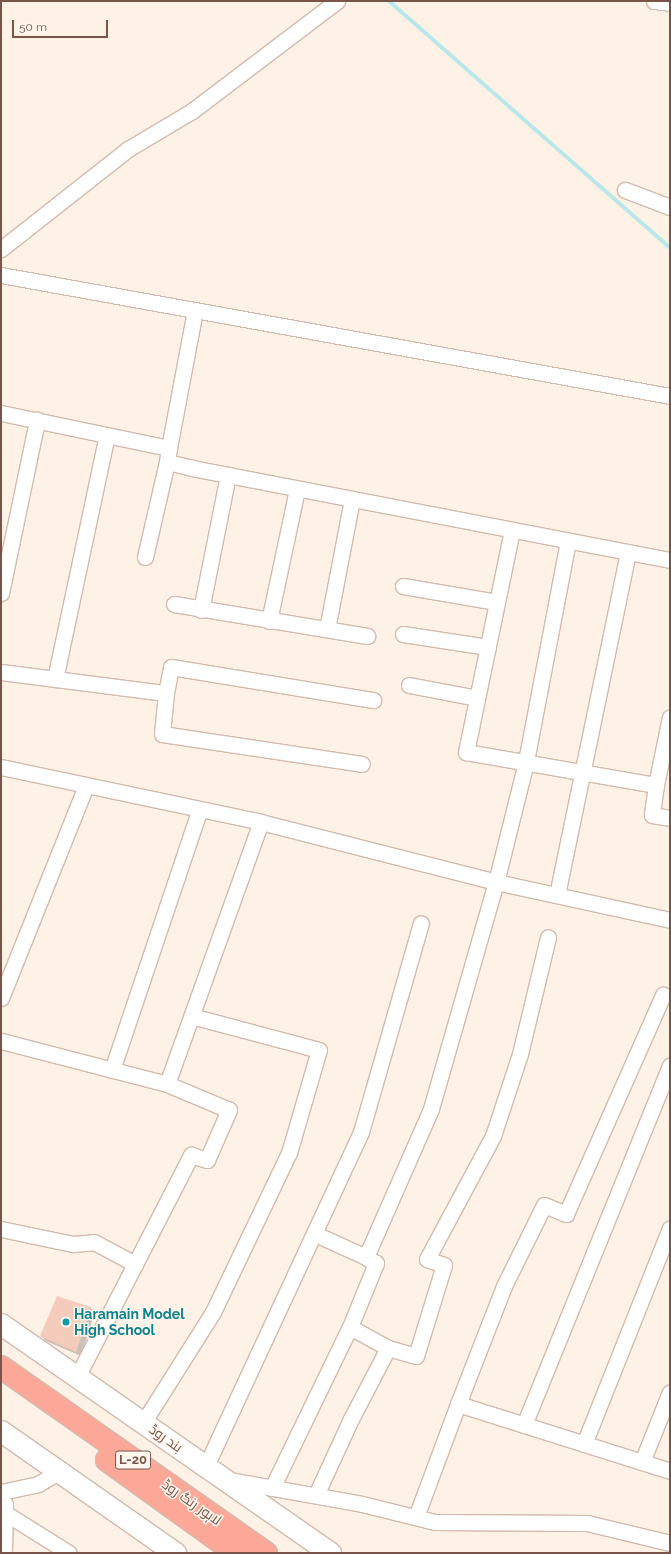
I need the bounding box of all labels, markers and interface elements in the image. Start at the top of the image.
scale bar [14,12,110,38]
text: 50 m [19,20,47,34]
place label: Haramain Model High School [74,1306,185,1338]
marker: Haramain Model High School [61,1317,71,1327]
street label: بند روڈ [146,1421,186,1455]
road number: L-20 [115,1449,151,1471]
street label: لاہور رنگ روڈ [159,1475,225,1529]

